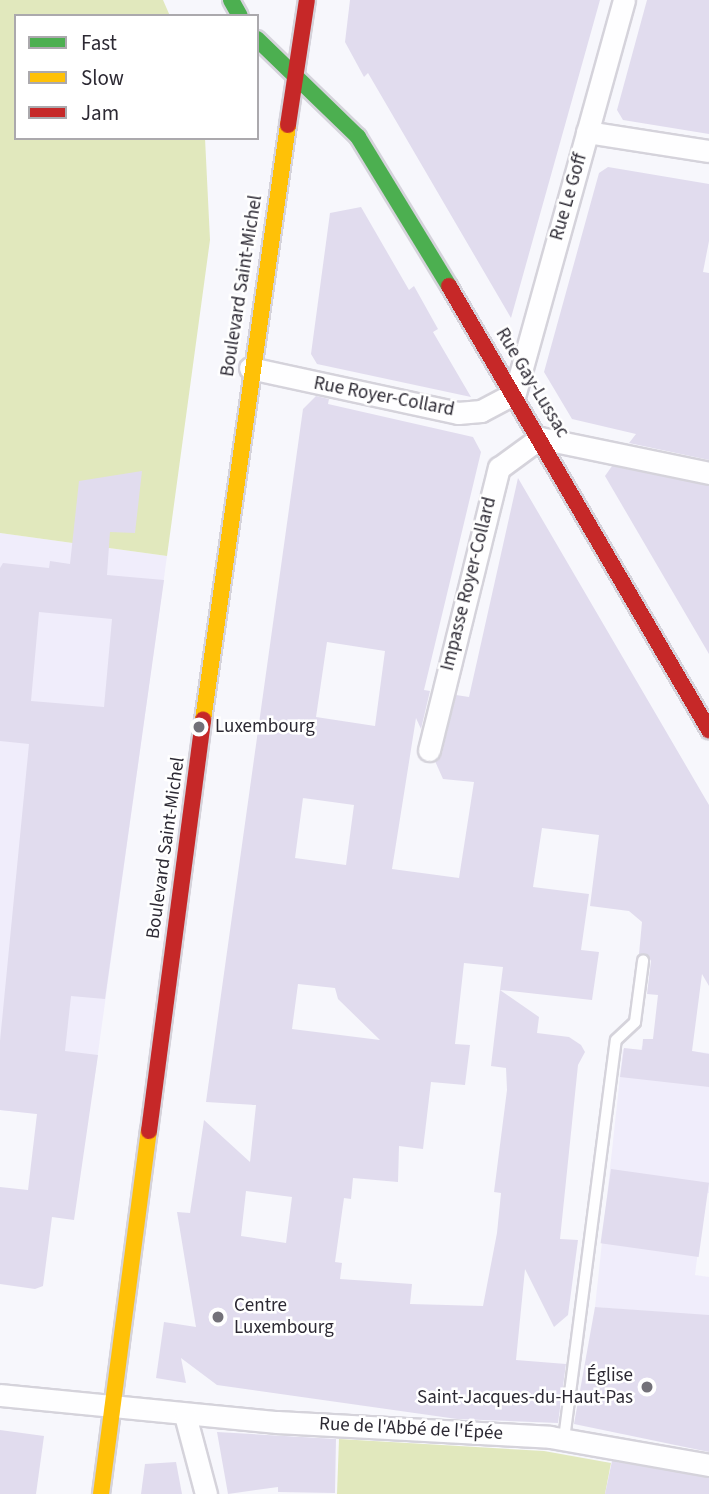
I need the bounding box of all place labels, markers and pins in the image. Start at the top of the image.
place label: Luxembourg [215,716,315,738]
marker: Luxembourg [189,717,209,737]
place label: Centre Luxembourg [234,1295,334,1339]
marker: Centre Luxembourg [208,1307,228,1327]
place label: Église Saint-Jacques-du-Haut-Pas [417,1365,633,1409]
marker: Église Saint-Jacques-du-Haut-Pas [639,1379,655,1395]

